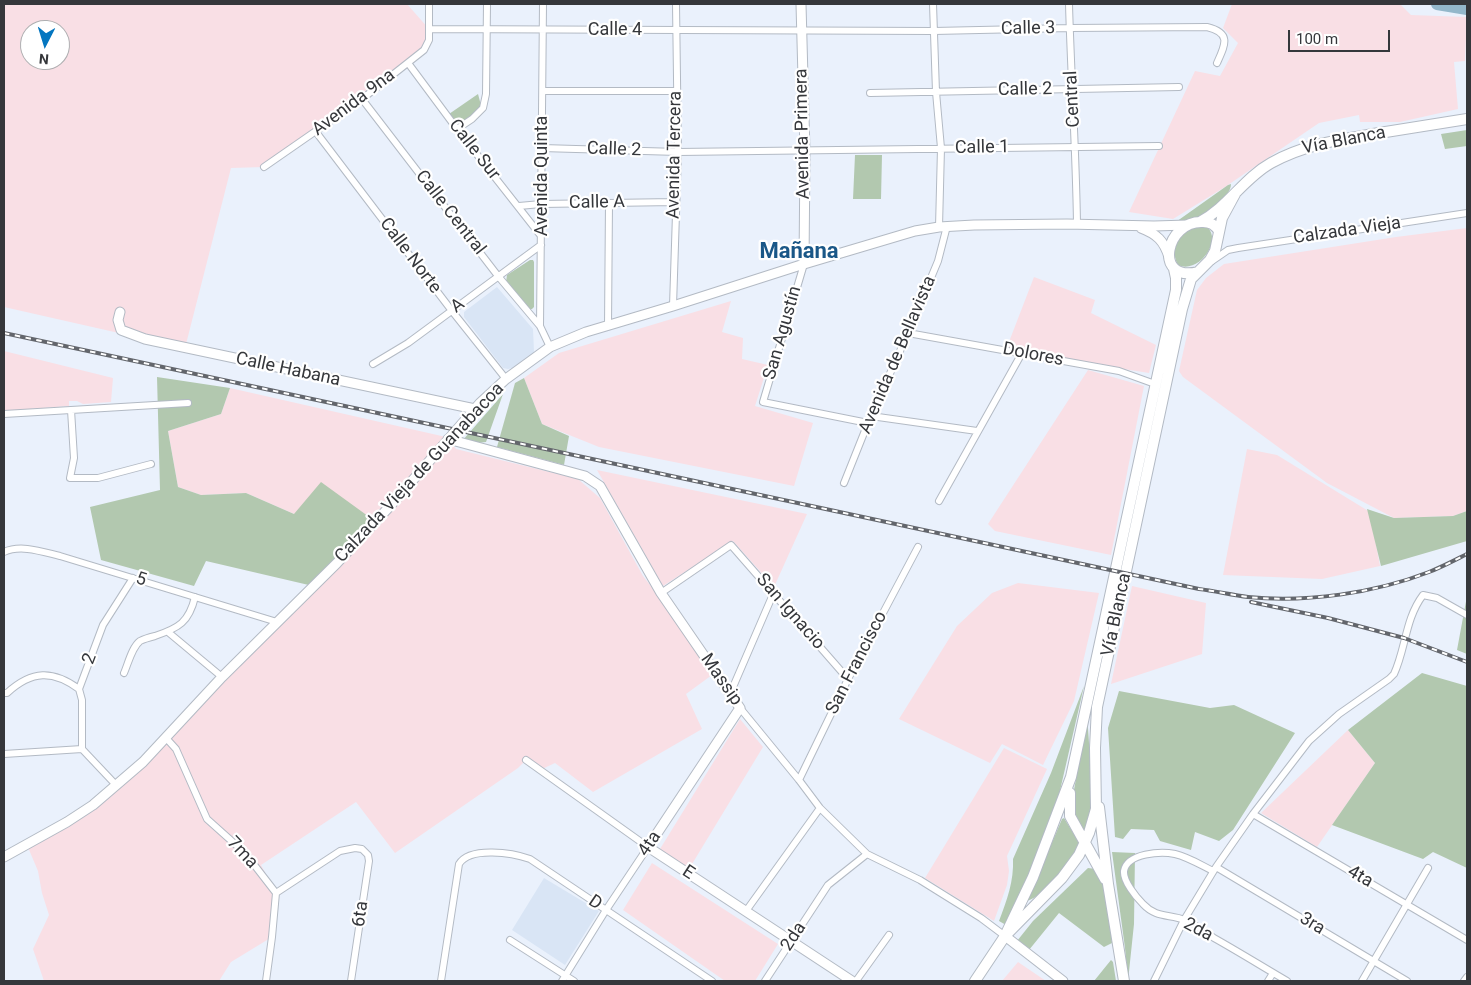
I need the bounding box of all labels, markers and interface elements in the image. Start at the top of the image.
street label: Calle 3 [1001,18,1055,40]
street label: Calle 4 [588,19,642,41]
north arrow [20,20,70,70]
scale bar [1291,20,1394,52]
text: 100 m [1296,30,1338,48]
text: N [38,51,49,67]
street label: Avenida 9na [308,65,400,141]
street label: Avenida Primera [791,68,815,200]
street label: Central [1061,70,1085,128]
street label: Calle 2 [998,79,1052,101]
street label: Avenida Tercera [663,91,687,219]
street label: Calle Sur [444,115,504,185]
street label: Avenida Quinta [531,116,553,236]
street label: Vía Blanca [1300,122,1388,160]
street label: Calle 1 [955,137,1009,159]
street label: Calle 2 [586,138,642,162]
street label: Calle Central [410,166,490,260]
street label: Calle A [569,192,625,214]
street label: Calzada Vieja [1292,213,1402,249]
street label: Calle Norte [374,214,446,298]
district label: Mañana [759,239,839,265]
street label: Avenida de Bellavista [855,273,941,437]
street label: San Agustín [759,284,807,382]
street label: A [447,294,469,318]
street label: Dolores [1001,339,1065,371]
street label: Calle Habana [234,348,342,392]
street label: Calzada Vieja de Guanabacoa [331,379,509,567]
street label: 5 [133,568,149,592]
street label: San Ignacio [751,570,829,654]
street label: Vía Blanca [1098,571,1136,659]
street label: San Francisco [822,608,892,718]
street label: 2 [78,650,102,668]
street label: Massip [695,650,747,710]
street label: 4ta [634,827,666,861]
street label: 7ma [222,833,262,873]
street label: E [678,861,698,885]
street label: 4ta [1343,861,1377,893]
street label: D [584,891,606,915]
street label: 6ta [349,900,373,928]
street label: 3ra [1295,908,1329,940]
street label: 2da [1180,913,1216,947]
street label: 2da [777,919,811,955]

